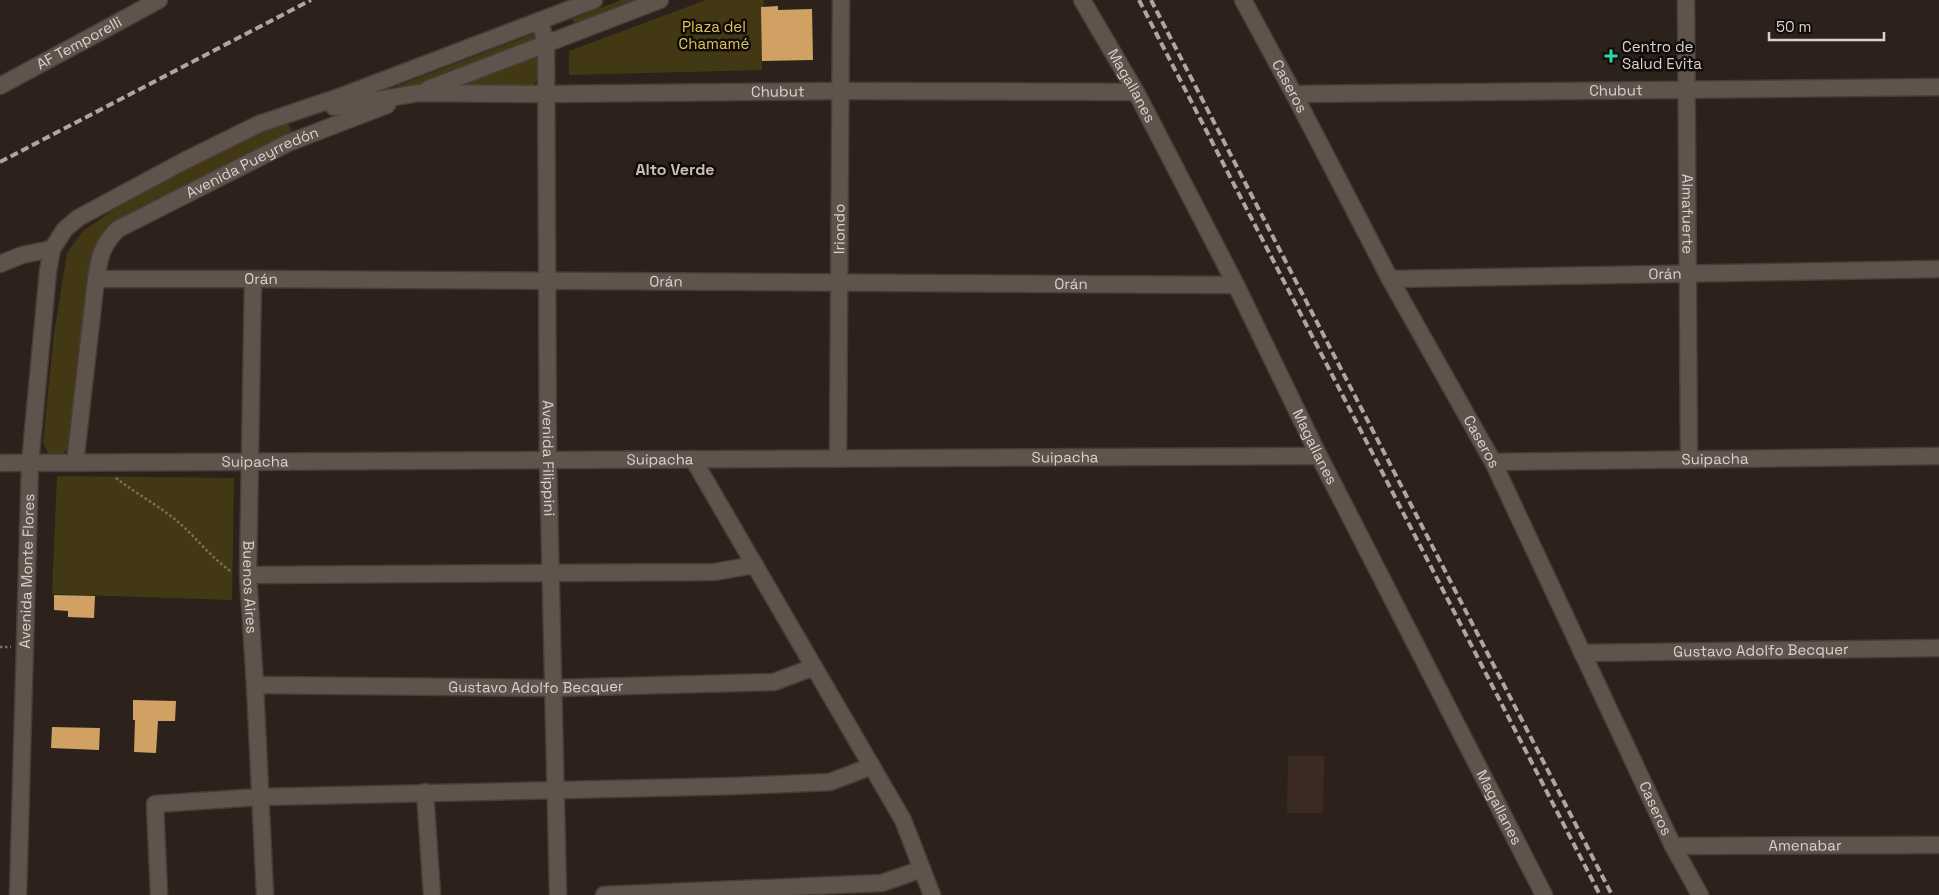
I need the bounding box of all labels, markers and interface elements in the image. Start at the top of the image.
scale bar [1769,10,1884,42]
street label: AF Temporelli [33,12,125,74]
park label: Plaza del Chamamé [679,17,749,53]
text: 50 m [1776,17,1811,36]
place label: Centro de Salud Evita [1622,37,1702,73]
street label: Magallanes [1104,45,1160,126]
marker: Centro de Salud Evita [1604,49,1618,63]
street label: Caseros [1268,56,1312,116]
street label: Chubut [1589,80,1643,100]
street label: Chubut [751,81,805,101]
street label: Avenida Pueyrredón [182,122,321,202]
district label: Alto Verde [635,159,715,180]
street label: Almafuerte [1678,174,1698,254]
street label: Iriondo [829,204,849,254]
street label: Orán [1648,264,1682,283]
street label: Orán [244,269,278,288]
street label: Orán [649,271,683,291]
street label: Orán [1054,274,1088,293]
street label: Avenida Filippini [539,400,559,516]
street label: Magallanes [1289,406,1342,488]
street label: Caseros [1460,412,1504,471]
street label: Suipacha [1031,447,1099,467]
street label: Suipacha [626,449,694,469]
street label: Suipacha [1681,449,1749,468]
street label: Suipacha [221,451,289,471]
street label: Avenida Monte Flores [15,493,38,649]
street label: Buenos Aires [239,540,262,634]
street label: Gustavo Adolfo Becquer [1673,639,1849,661]
street label: Gustavo Adolfo Becquer [448,676,624,697]
street label: Magallanes [1472,766,1527,848]
street label: Caseros [1635,778,1677,838]
street label: Amenabar [1768,835,1842,855]

